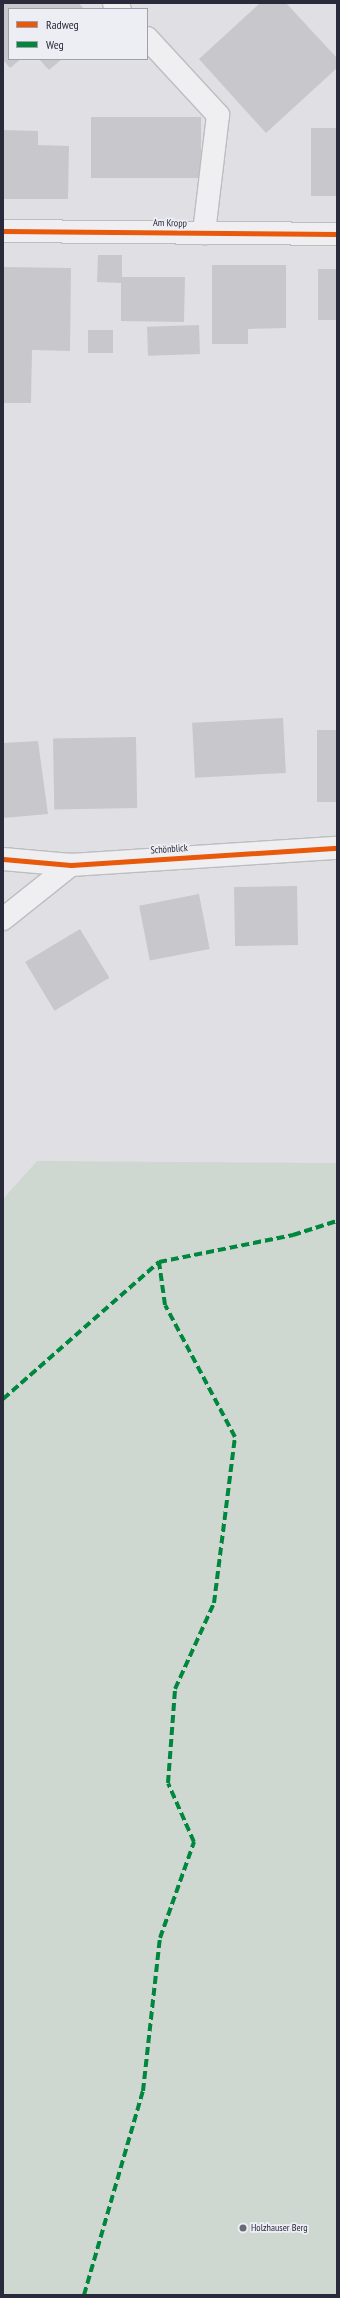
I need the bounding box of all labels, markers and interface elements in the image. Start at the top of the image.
legend [8,8,148,60]
text: Radweg [46,17,79,32]
text: Weg [46,37,64,52]
street label: Am Kropp [153,217,187,229]
street label: Schönblick [150,842,188,856]
place label: Holzhauser Berg [251,2222,308,2234]
marker: Holzhauser Berg [238,2223,248,2233]

